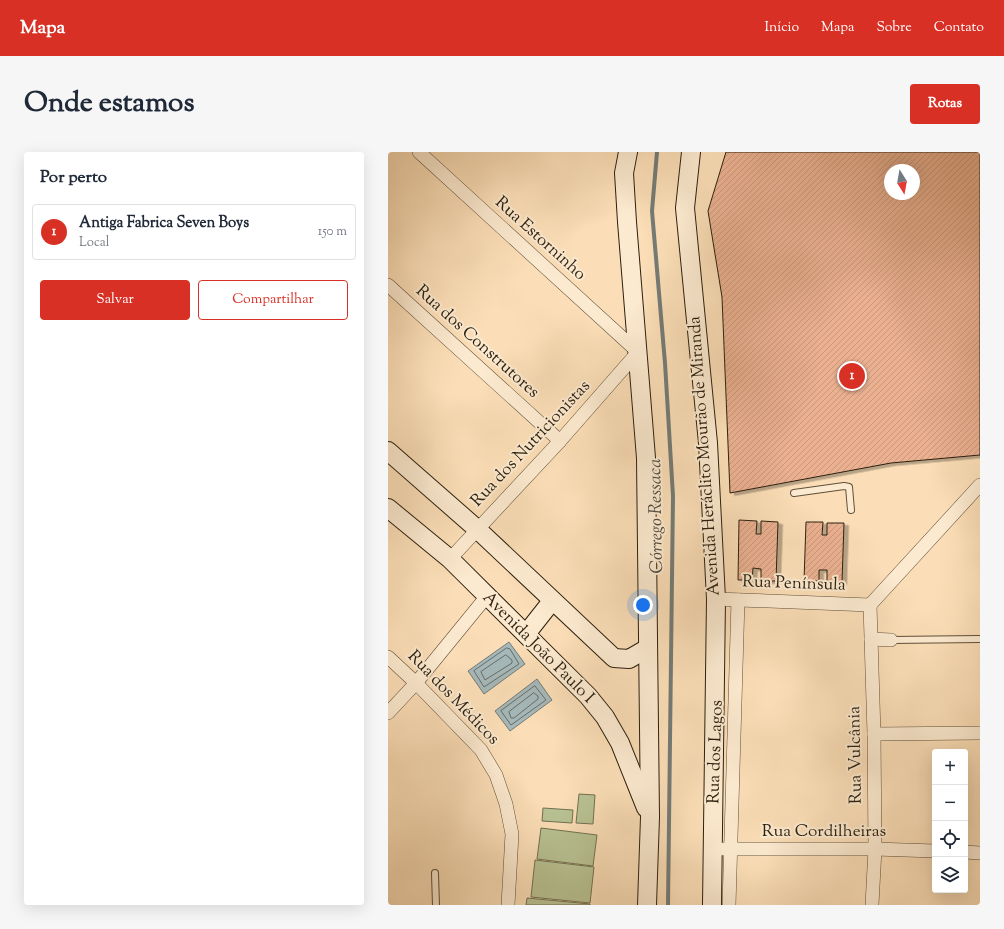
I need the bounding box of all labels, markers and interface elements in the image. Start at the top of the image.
text: Mapa [20,15,65,42]
text: Início [764,18,799,38]
text: Mapa [821,18,854,38]
text: Sobre [876,18,912,38]
text: Contato [934,18,984,38]
text: Onde estamos [24,84,194,124]
button: Rotas [910,84,980,124]
north arrow [884,164,920,200]
text: Por perto [40,166,107,190]
street label: Rua Estorninho [489,191,591,287]
text: Antiga Fabrica Seven Boys [79,213,249,234]
text: 1 [52,223,56,241]
text: 150 m [318,223,347,241]
text: Local [79,234,109,252]
button: Salvar [40,280,190,320]
button: Compartilhar [198,280,348,320]
street label: Rua dos Construtores [410,280,544,404]
street label: Avenida Heráclito Mourão de Miranda [683,315,727,597]
pin: 1 [839,361,865,391]
street label: Rua dos Nutricionistas [466,375,597,513]
water label: Córrego Ressaca [643,458,671,574]
street label: Rua Península [742,570,846,598]
street label: Avenida João Paulo I [477,587,600,710]
your location [633,595,653,615]
street label: Rua dos Médicos [402,645,505,751]
street label: Rua dos Lagos [702,699,730,804]
street label: Rua Vulcânia [843,705,869,804]
map controls [932,749,968,893]
button: + [932,749,968,785]
button: − [932,785,968,821]
street label: Rua Cordilheiras [762,820,887,844]
button: locate [932,821,968,857]
button: layers [932,857,968,893]

